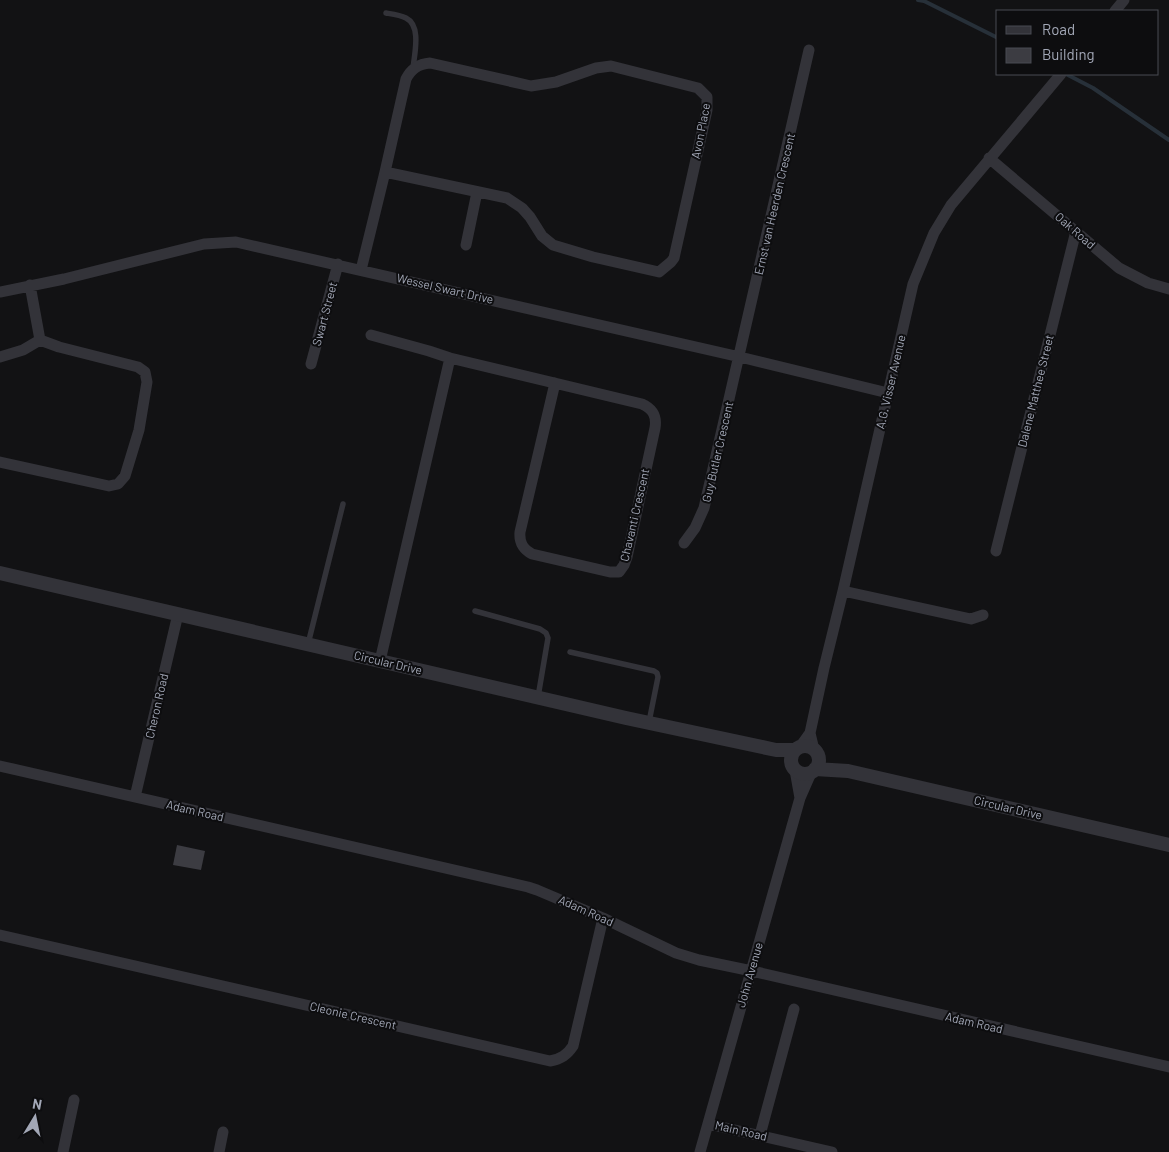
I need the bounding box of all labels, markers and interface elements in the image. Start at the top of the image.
legend [996,10,1159,75]
text: Road [1042,20,1075,38]
text: Building [1042,45,1095,63]
street label: Avon Place [688,102,712,160]
street label: Ernst van Heerden Crescent [751,132,797,276]
street label: Oak Road [1053,209,1099,251]
street label: Wessel Swart Drive [395,270,495,306]
street label: Swart Street [309,280,339,347]
street label: A.G. Visser Avenue [872,333,908,430]
street label: Dalene Matthee Street [1014,333,1056,449]
street label: Guy Butler Crescent [699,400,735,503]
street label: Chavanti Crescent [617,467,652,563]
street label: Circular Drive [353,647,424,677]
street label: Cheron Road [142,672,170,740]
street label: Circular Drive [973,792,1044,822]
street label: Adam Road [165,797,225,823]
street label: Adam Road [557,892,616,928]
street label: John Avenue [733,941,765,1009]
street label: Cleonie Crescent [309,998,398,1032]
street label: Adam Road [944,1009,1004,1035]
north arrow [10,1092,60,1142]
text: N [31,1095,43,1113]
street label: Main Road [714,1117,769,1143]

